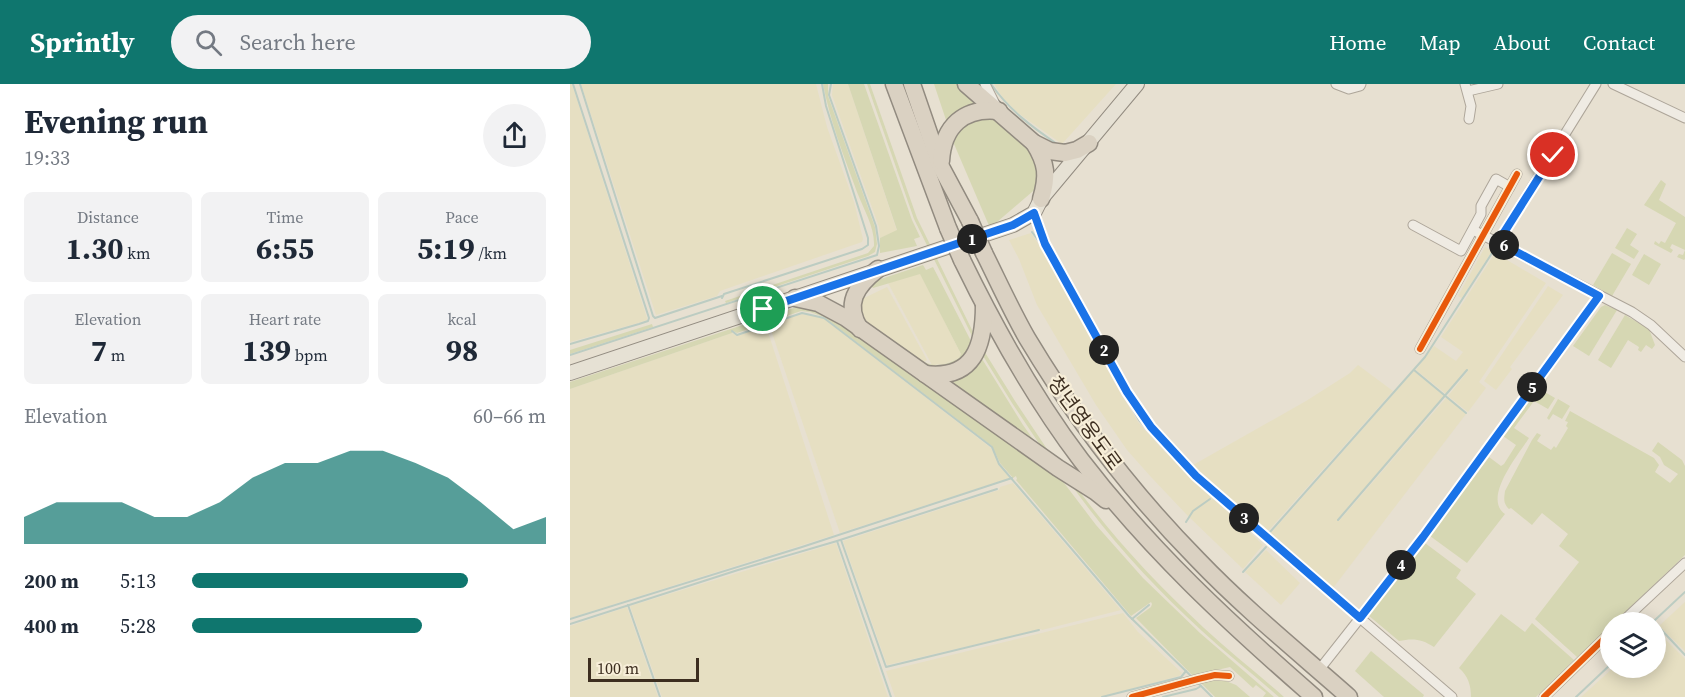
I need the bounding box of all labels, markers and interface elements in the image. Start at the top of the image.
search box [171,15,591,69]
text: Sprintly [30,23,135,61]
icon: search [192,26,225,59]
text: Search here [240,27,356,57]
text: Home [1329,28,1387,57]
text: Map [1420,28,1461,57]
text: About [1494,28,1550,57]
text: Contact [1583,28,1655,57]
text: Evening run [24,99,208,144]
button: share [483,104,546,167]
pin [1527,129,1578,180]
icon: check [1536,138,1569,171]
text: 19:33 [24,144,70,172]
text: Distance [77,206,139,228]
text: Time [266,206,304,228]
text: Pace [445,206,479,228]
pin: 1 [957,224,987,254]
text: 1.30 [66,228,123,269]
text: 6:55 [256,228,314,269]
text: 5:19 [417,228,475,269]
text: 1 [968,228,976,250]
pin: 6 [1489,230,1519,260]
text: 6 [1500,234,1508,256]
text: km [123,242,150,264]
text: /km [475,242,507,264]
pin [737,283,788,334]
icon: arrive [746,292,779,325]
text: Elevation [75,308,141,330]
text: Heart rate [249,308,321,330]
text: kcal [447,308,477,330]
text: 7 [91,330,107,371]
text: 139 [242,330,291,371]
text: 98 [446,330,478,371]
pin: 2 [1089,335,1119,365]
text: 2 [1100,339,1108,361]
text: m [107,344,125,366]
text: bpm [291,344,328,366]
street label: 청년영웅도로 [1041,370,1129,476]
pin: 5 [1517,372,1547,402]
text: 5 [1528,376,1536,398]
text: Elevation [24,402,108,430]
text: 60–66 m [473,402,546,430]
pin: 3 [1229,503,1259,533]
text: 3 [1240,507,1248,529]
pin: 4 [1386,550,1416,580]
text: 4 [1397,554,1405,576]
text: 200 m [24,567,79,595]
text: 5:13 [120,567,156,595]
text: 400 m [24,612,79,640]
text: 5:28 [120,612,156,640]
map controls [1600,612,1666,678]
button: layers [1600,612,1666,678]
scale bar [588,655,699,682]
text: 100 m [597,657,639,679]

